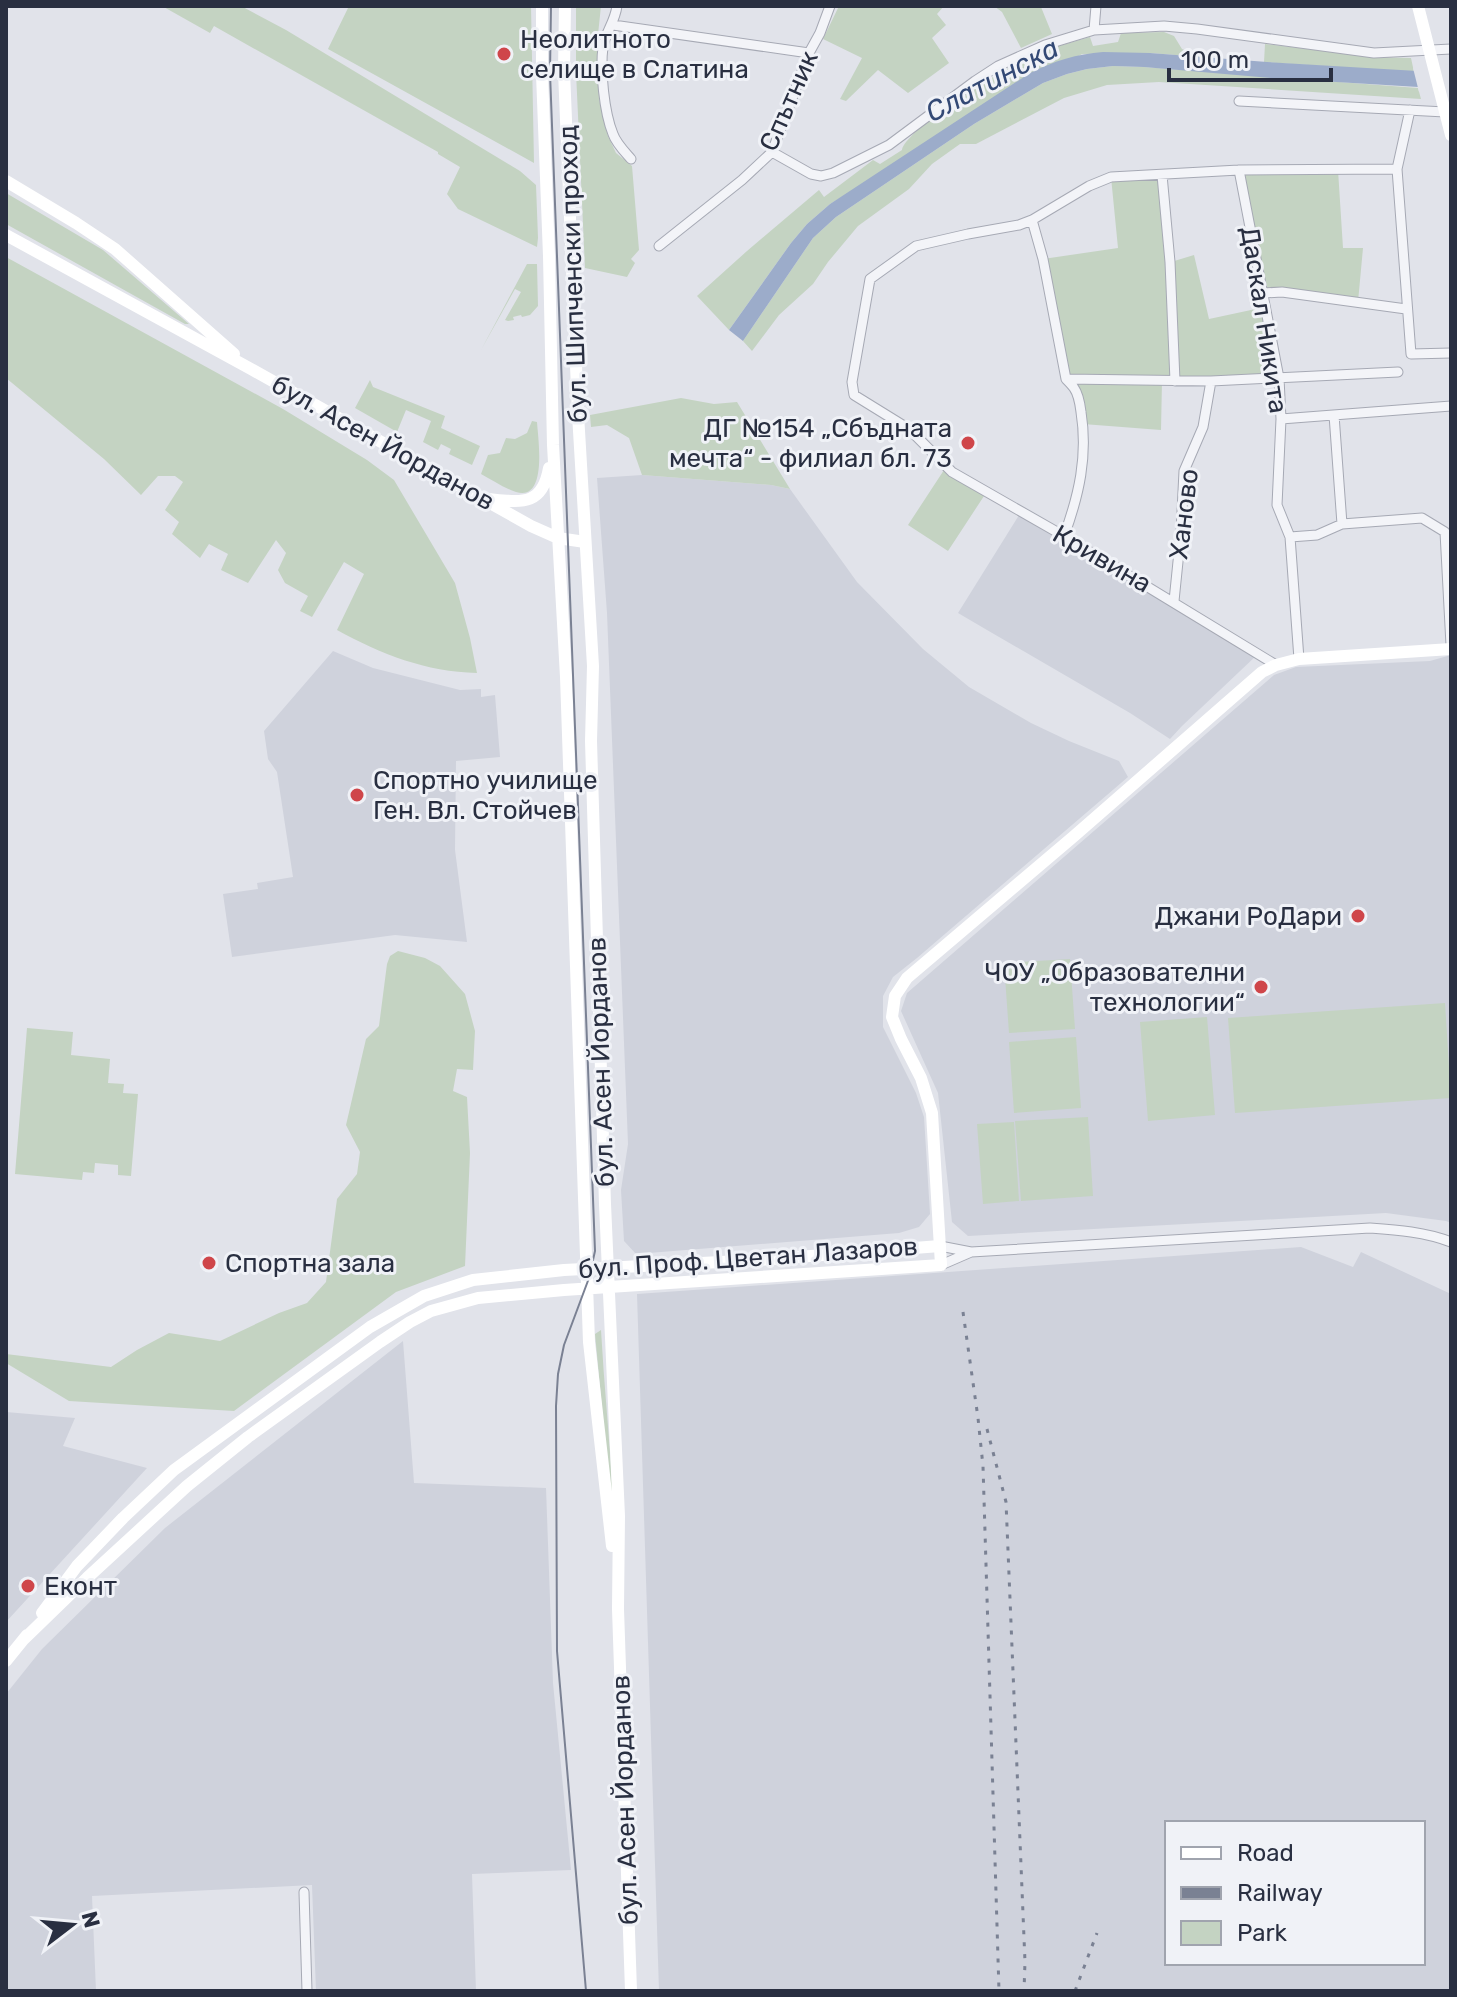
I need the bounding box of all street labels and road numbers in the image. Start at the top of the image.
street label: Спътник [753,46,825,156]
street label: бул. Шипченски проход [552,124,594,424]
street label: Даскал Никита [1234,224,1294,416]
street label: бул. Асен Йорданов [266,369,500,517]
street label: Ханово [1163,467,1205,561]
street label: Кривина [1047,518,1157,600]
street label: бул. Асен Йорданов [581,936,621,1188]
street label: бул. Проф. Цветан Лазаров [577,1231,919,1285]
street label: бул. Асен Йорданов [605,1674,645,1926]

